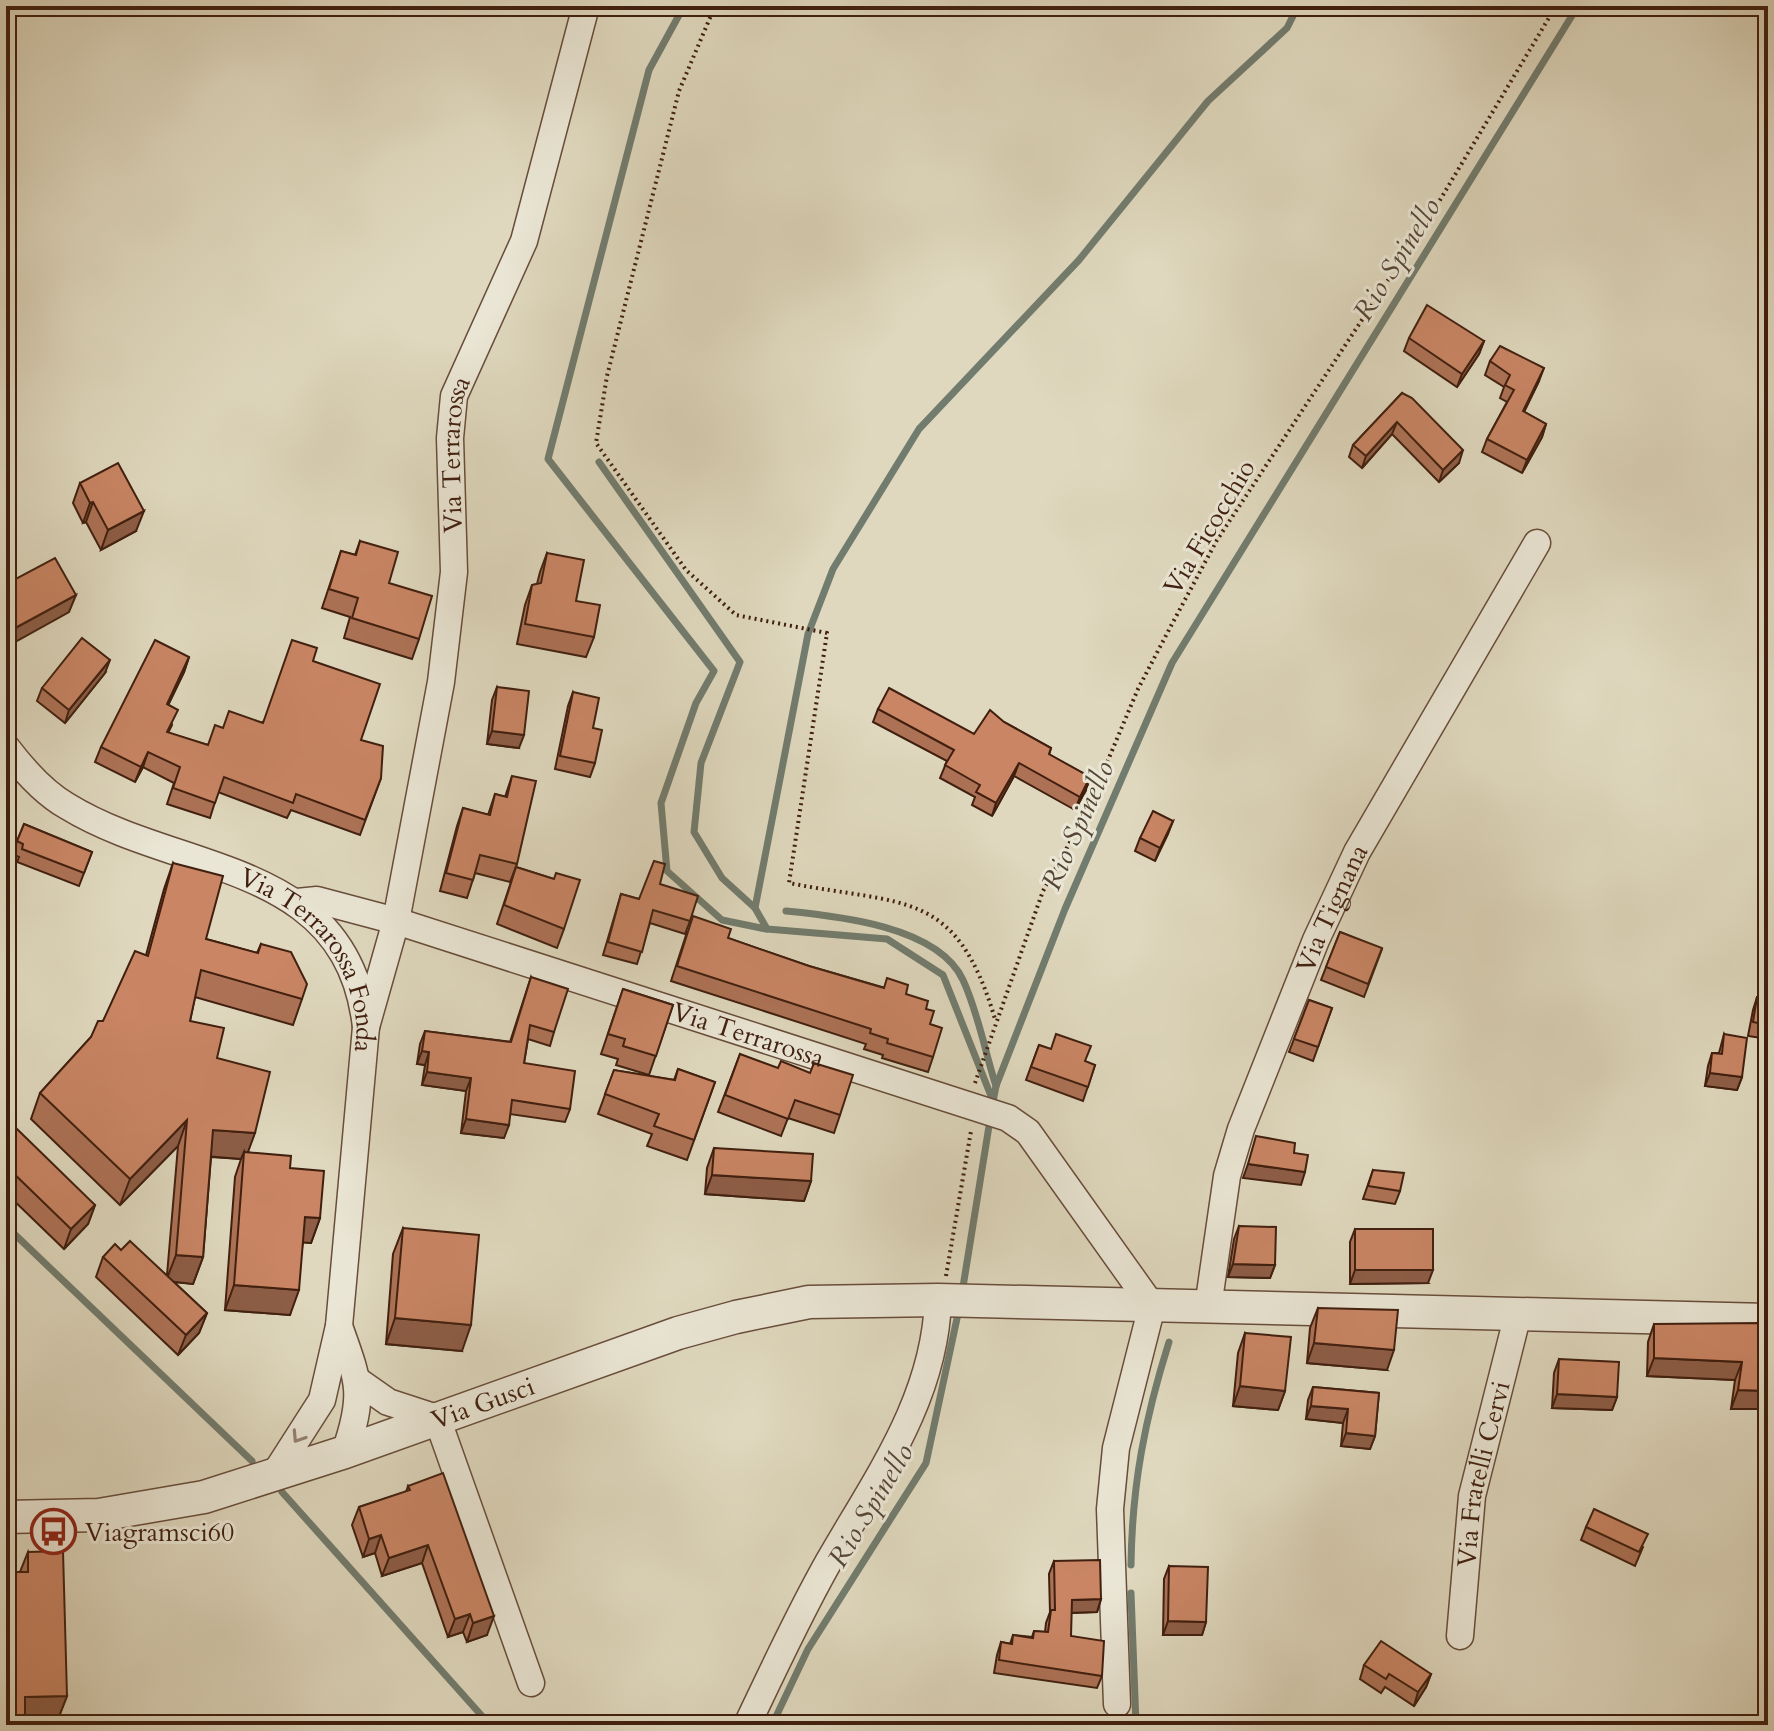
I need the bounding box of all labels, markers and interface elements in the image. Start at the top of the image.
water label: Rio Spinello [1344,191,1450,328]
street label: Via Terrarossa [433,370,479,534]
street label: Via Ficocchio [1155,453,1264,601]
water label: Rio Spinello [1032,755,1123,896]
street label: Via Tignana [1288,837,1376,978]
street label: Via Terrarossa Fonda [234,859,383,1054]
street label: Via Terrarossa [668,994,829,1076]
street label: Via Gusci [427,1369,540,1438]
street label: Via Fratelli Cervi [1449,1377,1518,1569]
one-way arrow [292,1428,307,1443]
water label: Rio Spinello [819,1437,923,1574]
bus stop icon: Viagramsci60 [30,1508,78,1556]
place label: Viagramsci60 [85,1515,234,1550]

